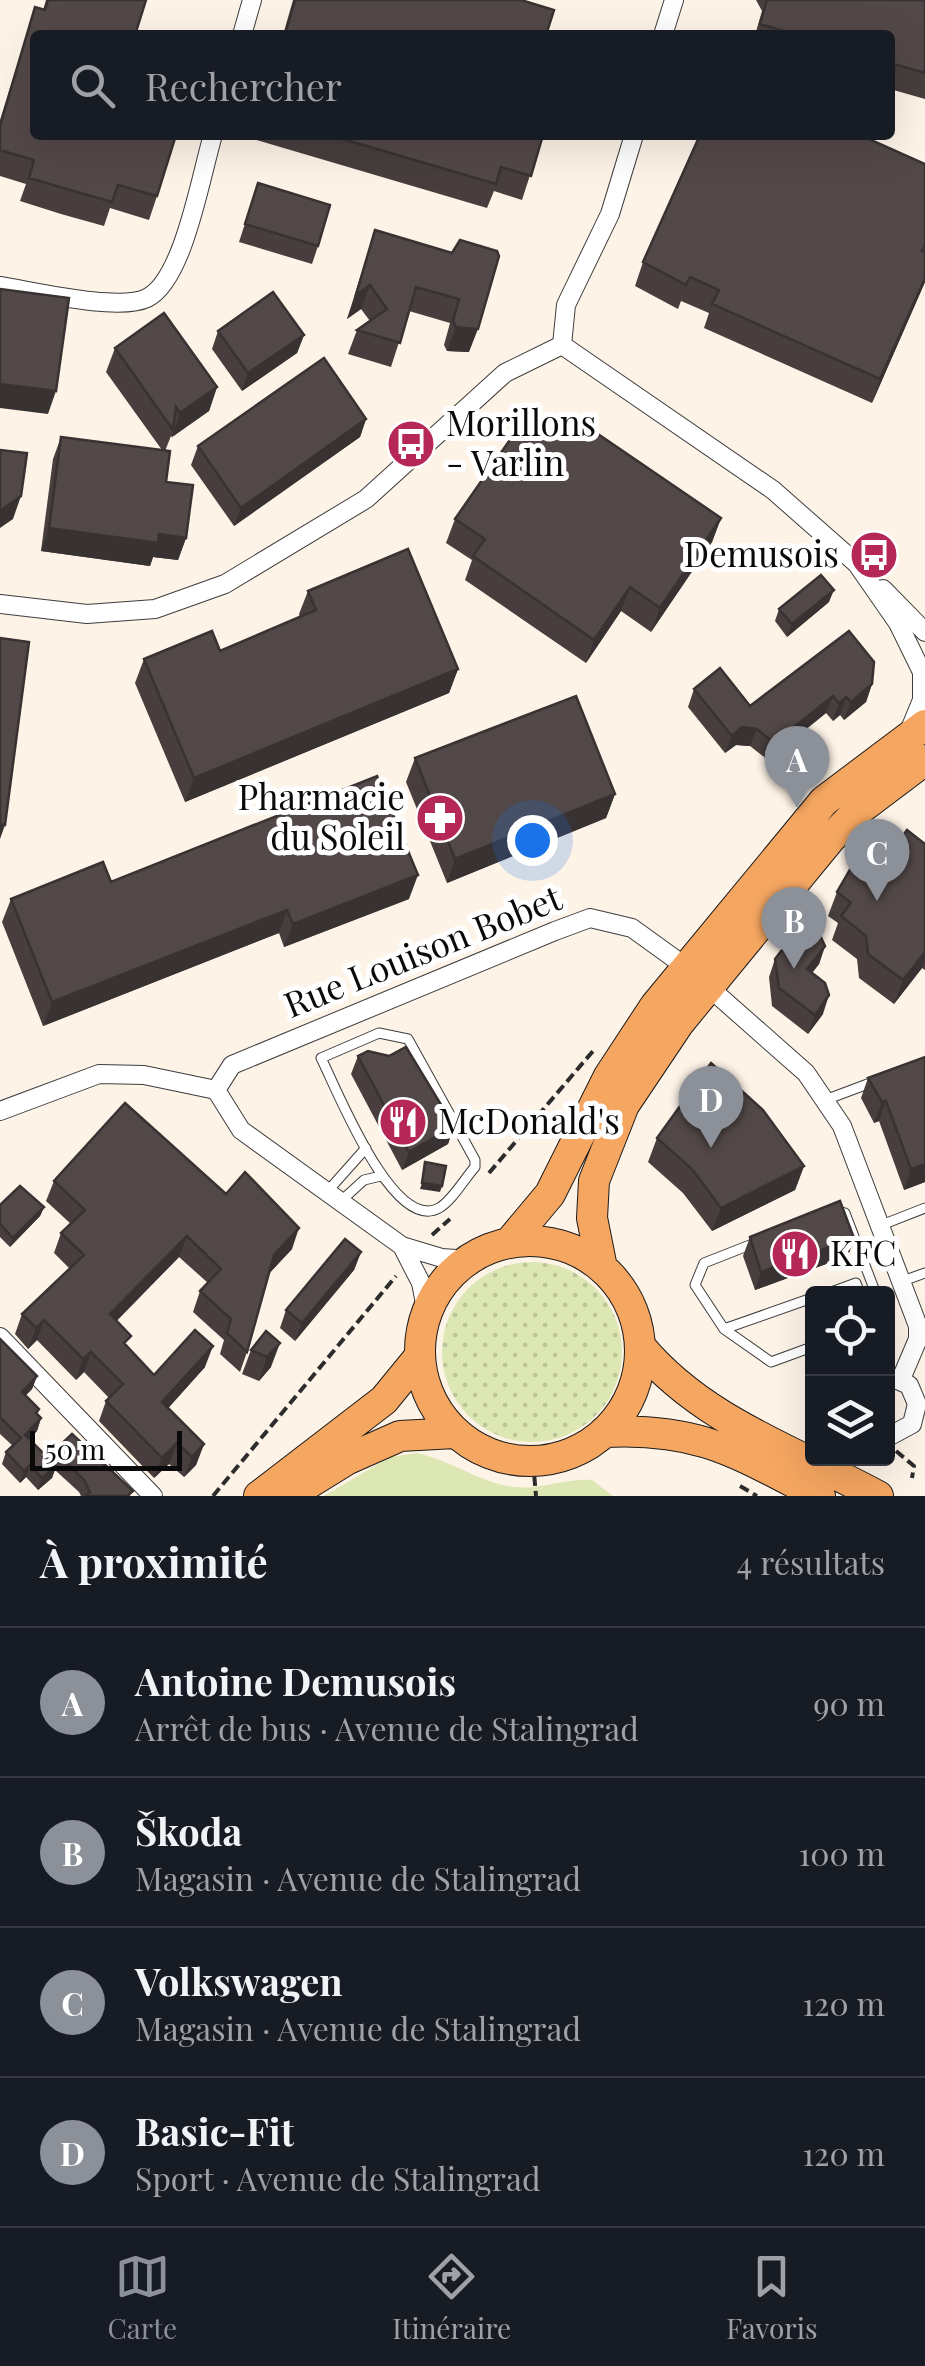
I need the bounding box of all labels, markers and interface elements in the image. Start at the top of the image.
search box [30,30,895,140]
icon: search [65,58,120,113]
text: Rechercher [145,60,342,111]
place label: Morillons - Varlin [446,398,596,485]
bus stop icon: Morillons - Varlin [385,418,437,470]
place label: Demusois [684,529,839,576]
bus stop icon: Demusois [848,529,900,581]
pin: A [764,726,830,808]
place label: Pharmacie du Soleil [238,772,405,859]
pharmacy icon: Pharmacie du Soleil [414,792,466,844]
your location [507,815,558,866]
pin: C [844,818,910,901]
street label: Rue Louison Bobet [276,872,568,1027]
pin: B [762,886,826,969]
pin: D [678,1066,744,1148]
restaurant icon: McDonald's [377,1096,429,1148]
place label: McDonald's [438,1096,620,1143]
restaurant icon: KFC [769,1228,821,1280]
place label: KFC [830,1228,897,1275]
map controls [805,1286,895,1466]
button: locate [805,1286,895,1376]
button: layers [805,1376,895,1466]
scale bar [30,1426,182,1470]
text: 50 m [45,1430,105,1467]
text: À proximité [40,1533,268,1589]
text: 4 résultats [736,1540,885,1583]
text: Antoine Demusois [135,1655,456,1706]
text: A [62,1681,83,1724]
text: 90 m [813,1681,885,1724]
text: Arrêt de bus · Avenue de Stalingrad [135,1706,639,1749]
text: Škoda [135,1805,242,1856]
text: B [62,1831,83,1874]
text: 100 m [798,1831,885,1874]
text: Magasin · Avenue de Stalingrad [135,1856,581,1899]
text: Volkswagen [135,1955,343,2006]
text: C [61,1981,84,2024]
text: 120 m [802,1981,885,2024]
text: Magasin · Avenue de Stalingrad [135,2006,581,2049]
text: Basic-Fit [135,2105,294,2156]
text: D [60,2131,85,2174]
text: 120 m [802,2131,885,2174]
text: Sport · Avenue de Stalingrad [135,2156,541,2199]
tab: Carte [107,2249,177,2346]
tab: Itinéraire [392,2249,511,2346]
tab: Favoris [726,2249,818,2346]

